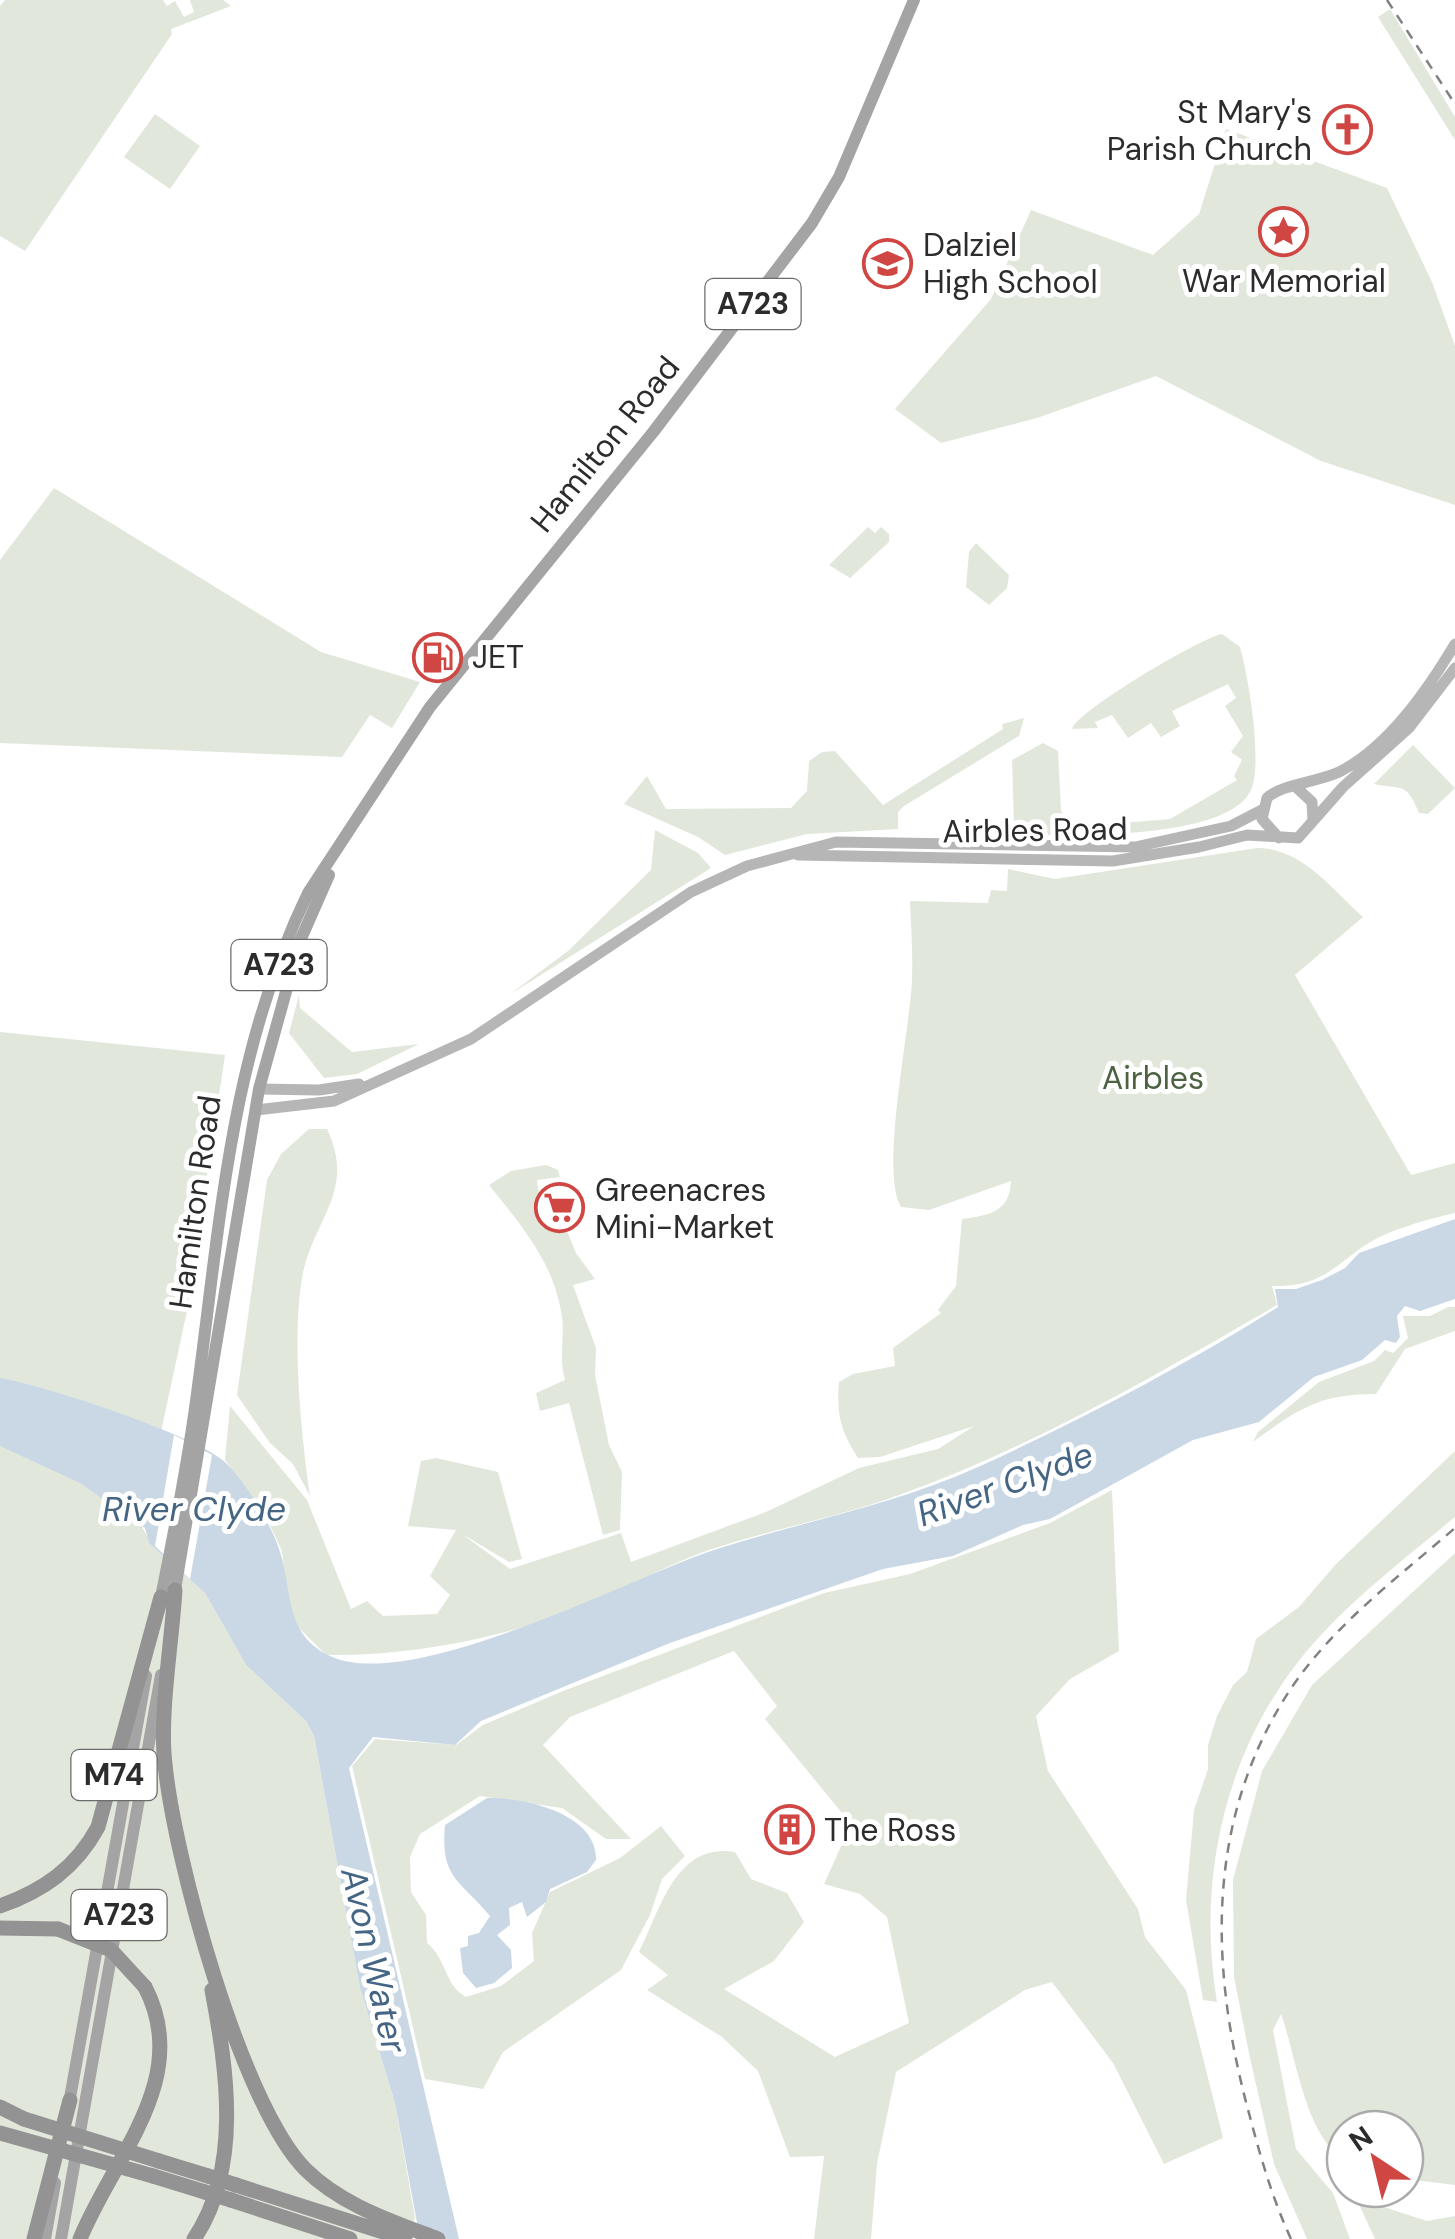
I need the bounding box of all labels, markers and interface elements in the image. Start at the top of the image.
place label: St Mary's Parish Church [1107,91,1312,170]
church icon: St Mary's Parish Church [1321,104,1373,156]
place icon: War Memorial [1258,205,1310,257]
place label: Dalziel High School [923,224,1098,303]
school or university icon: Dalziel High School [862,237,914,289]
place label: War Memorial [1182,260,1386,302]
road number: A723 [706,279,800,329]
street label: Hamilton Road [521,347,689,541]
fuel station icon: JET [411,631,463,683]
place label: JET [472,636,524,678]
street label: Airbles Road [942,807,1128,853]
road number: A723 [232,940,326,990]
park label: Airbles [1102,1057,1204,1099]
street label: Hamilton Road [159,1093,231,1311]
place label: Greenacres Mini-Market [595,1169,774,1248]
supermarket icon: Greenacres Mini-Market [534,1182,586,1234]
water label: River Clyde [911,1431,1099,1537]
water label: River Clyde [102,1486,286,1532]
road number: M74 [72,1750,156,1800]
building icon: The Ross [763,1804,815,1856]
place label: The Ross [824,1809,956,1851]
water label: Avon Water [330,1862,418,2058]
road number: A723 [72,1890,166,1940]
north arrow [1325,2109,1425,2209]
text: N [1342,2118,1380,2160]

